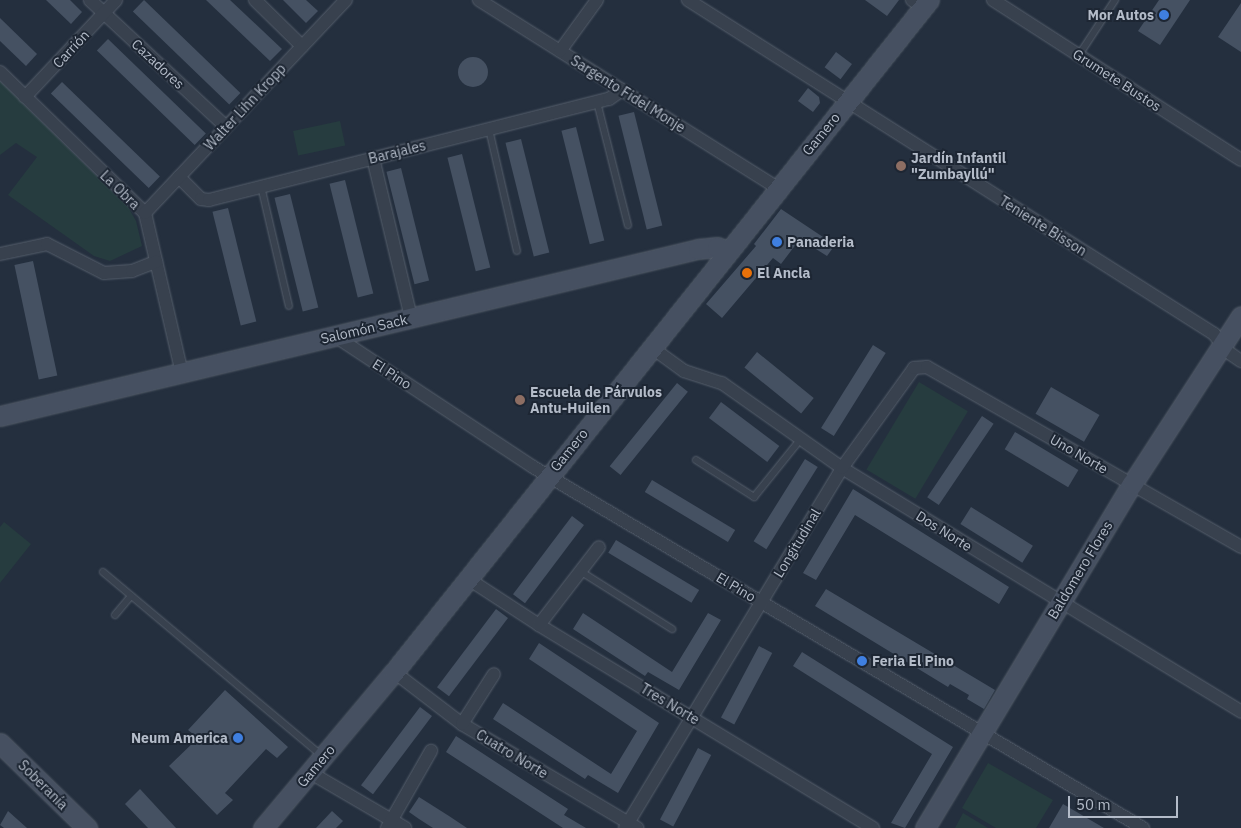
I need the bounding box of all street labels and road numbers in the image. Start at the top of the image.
street label: Carrión [49,27,93,71]
street label: Cazadores [128,35,188,93]
street label: Grumete Bustos [1070,45,1164,115]
street label: Sargento Fidel Monje [568,52,688,136]
street label: Walter Lihn Kropp [201,60,289,154]
street label: Gamero [799,109,843,159]
street label: Barajales [367,137,427,167]
street label: La Obra [97,167,143,213]
street label: Teniente Bisson [996,192,1090,260]
street label: Salomón Sack [319,311,409,347]
street label: El Pino [369,355,415,393]
street label: Gamero [547,425,591,475]
street label: Uno Norte [1047,431,1111,477]
street label: Longitudinal [770,506,824,580]
street label: Dos Norte [913,507,975,555]
street label: Baldomero Flores [1044,518,1116,622]
street label: El Pino [713,569,759,605]
street label: Tres Norte [638,680,702,728]
street label: Cuatro Norte [473,726,551,782]
street label: Gamero [293,741,339,791]
street label: Soberanía [15,757,71,813]

